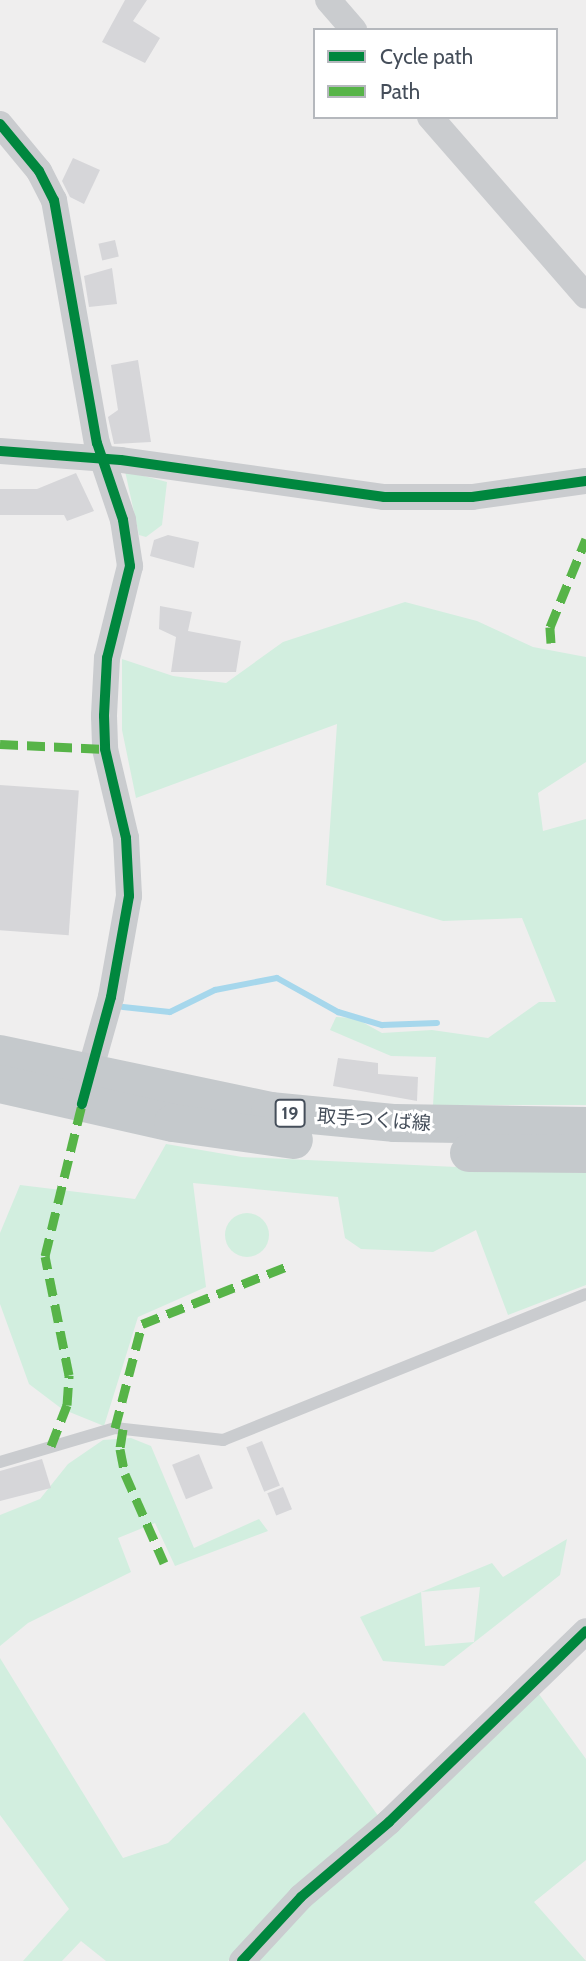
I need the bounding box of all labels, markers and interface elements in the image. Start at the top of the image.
legend [313,28,558,119]
text: Cycle path [380,44,473,69]
text: Path [380,79,420,104]
road number: 19 [274,1098,306,1128]
street label: 取手つくば線 [316,1105,432,1135]

